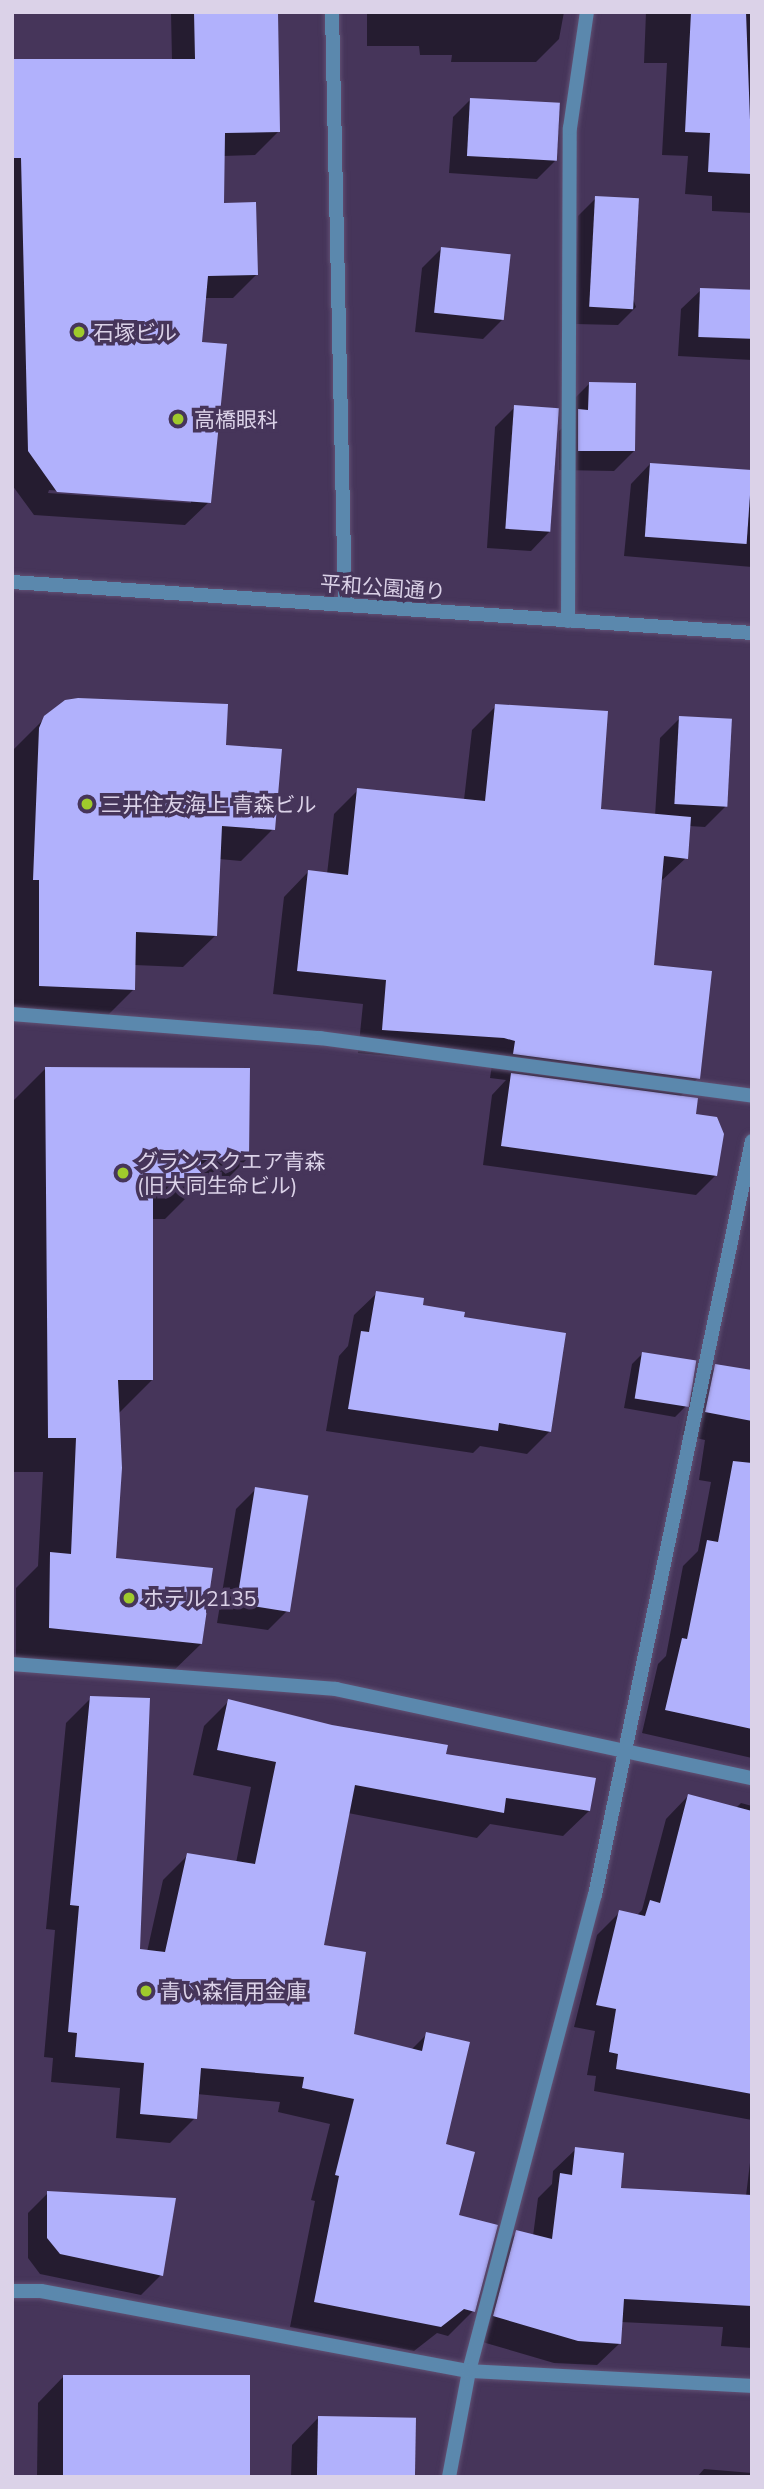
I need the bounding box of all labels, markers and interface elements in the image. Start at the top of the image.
place label: 石塚ビル [93,319,177,345]
marker: 石塚ビル [71,324,87,340]
place label: 高橋眼科 [194,406,278,432]
marker: 高橋眼科 [168,409,188,429]
street label: 平和公園通り [319,570,447,604]
place label: 三井住友海上 青森ビル [101,791,316,817]
marker: 三井住友海上 青森ビル [79,796,95,812]
place label: グランスクエア青森 (旧大同生命ビル) [137,1148,326,1198]
marker: グランスクエア青森 (旧大同生命ビル) [115,1165,131,1181]
place label: ホテル2135 [143,1585,256,1611]
marker: ホテル2135 [121,1590,137,1606]
place label: 青い森信用金庫 [160,1978,307,2004]
marker: 青い森信用金庫 [138,1983,154,1999]

